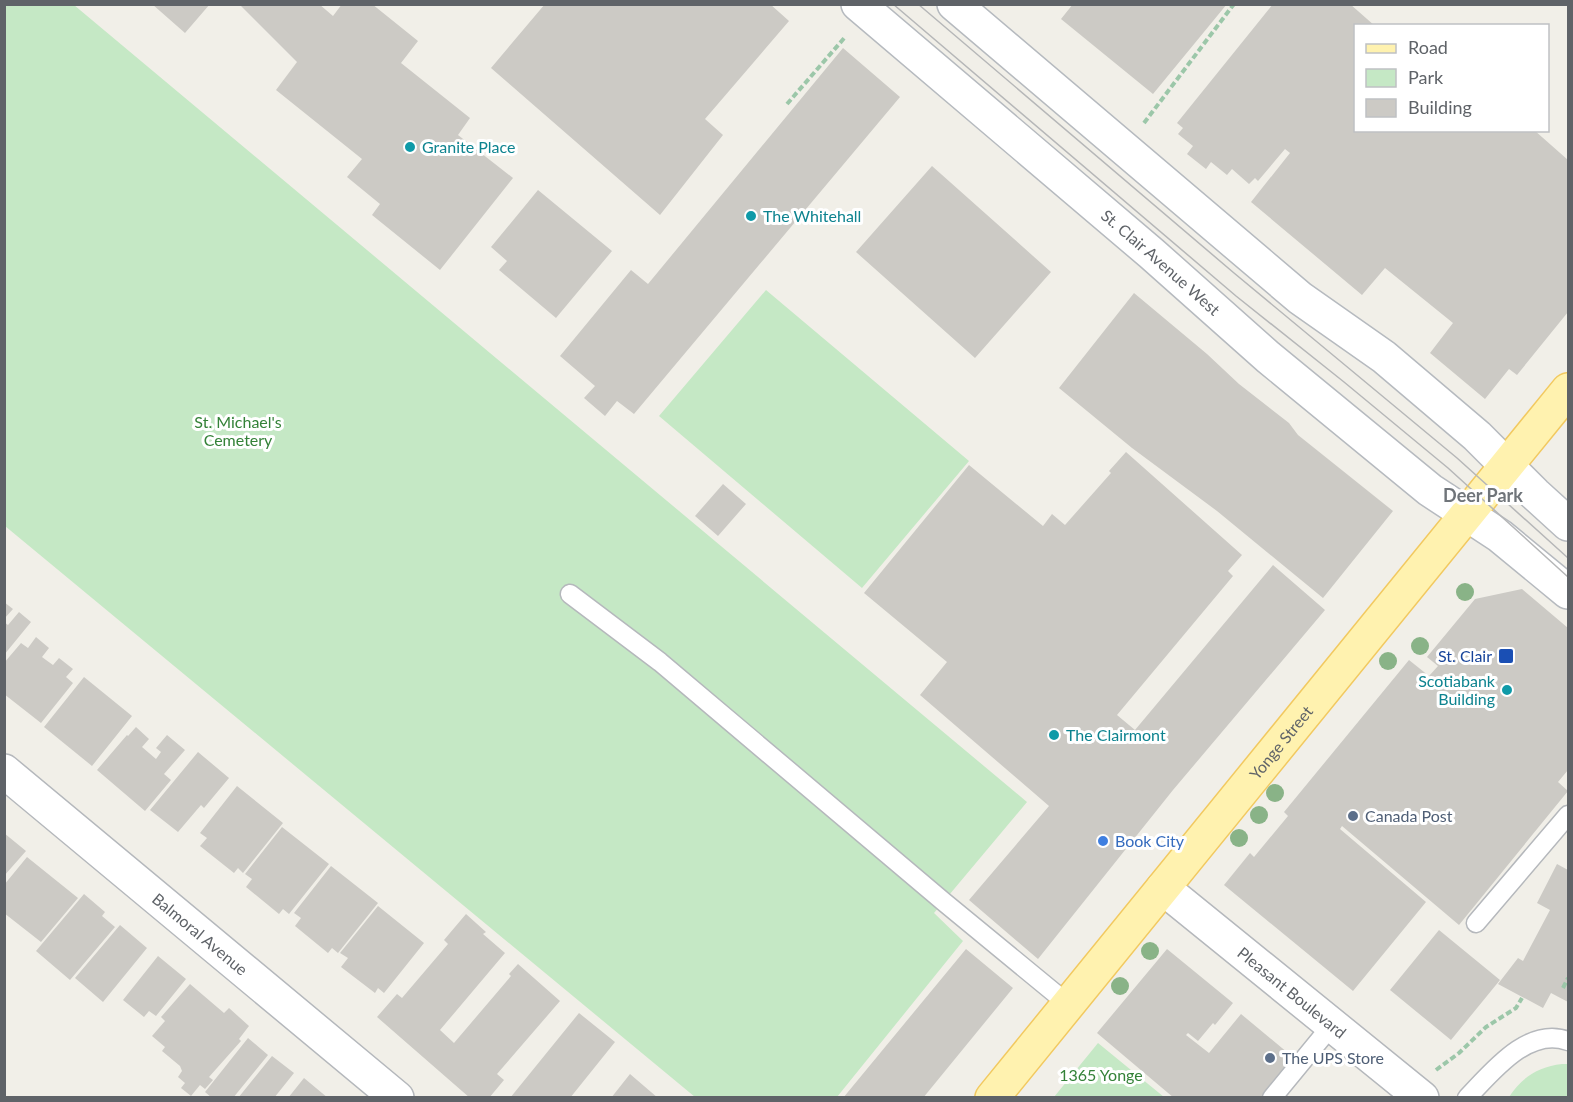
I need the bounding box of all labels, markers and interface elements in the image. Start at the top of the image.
legend [1354,24,1549,132]
text: Road [1408,36,1448,58]
text: Park [1408,66,1444,88]
text: Building [1408,96,1472,118]
place label: Granite Place [422,137,515,156]
marker: Granite Place [403,140,417,154]
street label: St. Clair Avenue West [1098,205,1224,319]
place label: The Whitehall [763,206,861,225]
marker: The Whitehall [744,209,758,223]
park label: St. Michael's Cemetery [194,412,282,449]
district label: Deer Park [1443,484,1523,506]
place label: St. Clair [1438,646,1492,665]
marker: St. Clair [1497,647,1515,665]
place label: Scotiabank Building [1418,671,1496,708]
marker: Scotiabank Building [1500,683,1514,697]
street label: Yonge Street [1245,702,1316,783]
place label: The Clairmont [1066,725,1166,744]
marker: The Clairmont [1047,728,1061,742]
place label: Canada Post [1365,806,1453,825]
marker: Canada Post [1346,809,1360,823]
place label: Book City [1115,831,1185,850]
marker: Book City [1096,834,1110,848]
street label: Balmoral Avenue [149,889,252,979]
street label: Pleasant Boulevard [1234,943,1350,1042]
place label: The UPS Store [1282,1048,1384,1067]
marker: The UPS Store [1263,1051,1277,1065]
park label: 1365 Yonge [1059,1065,1143,1084]

